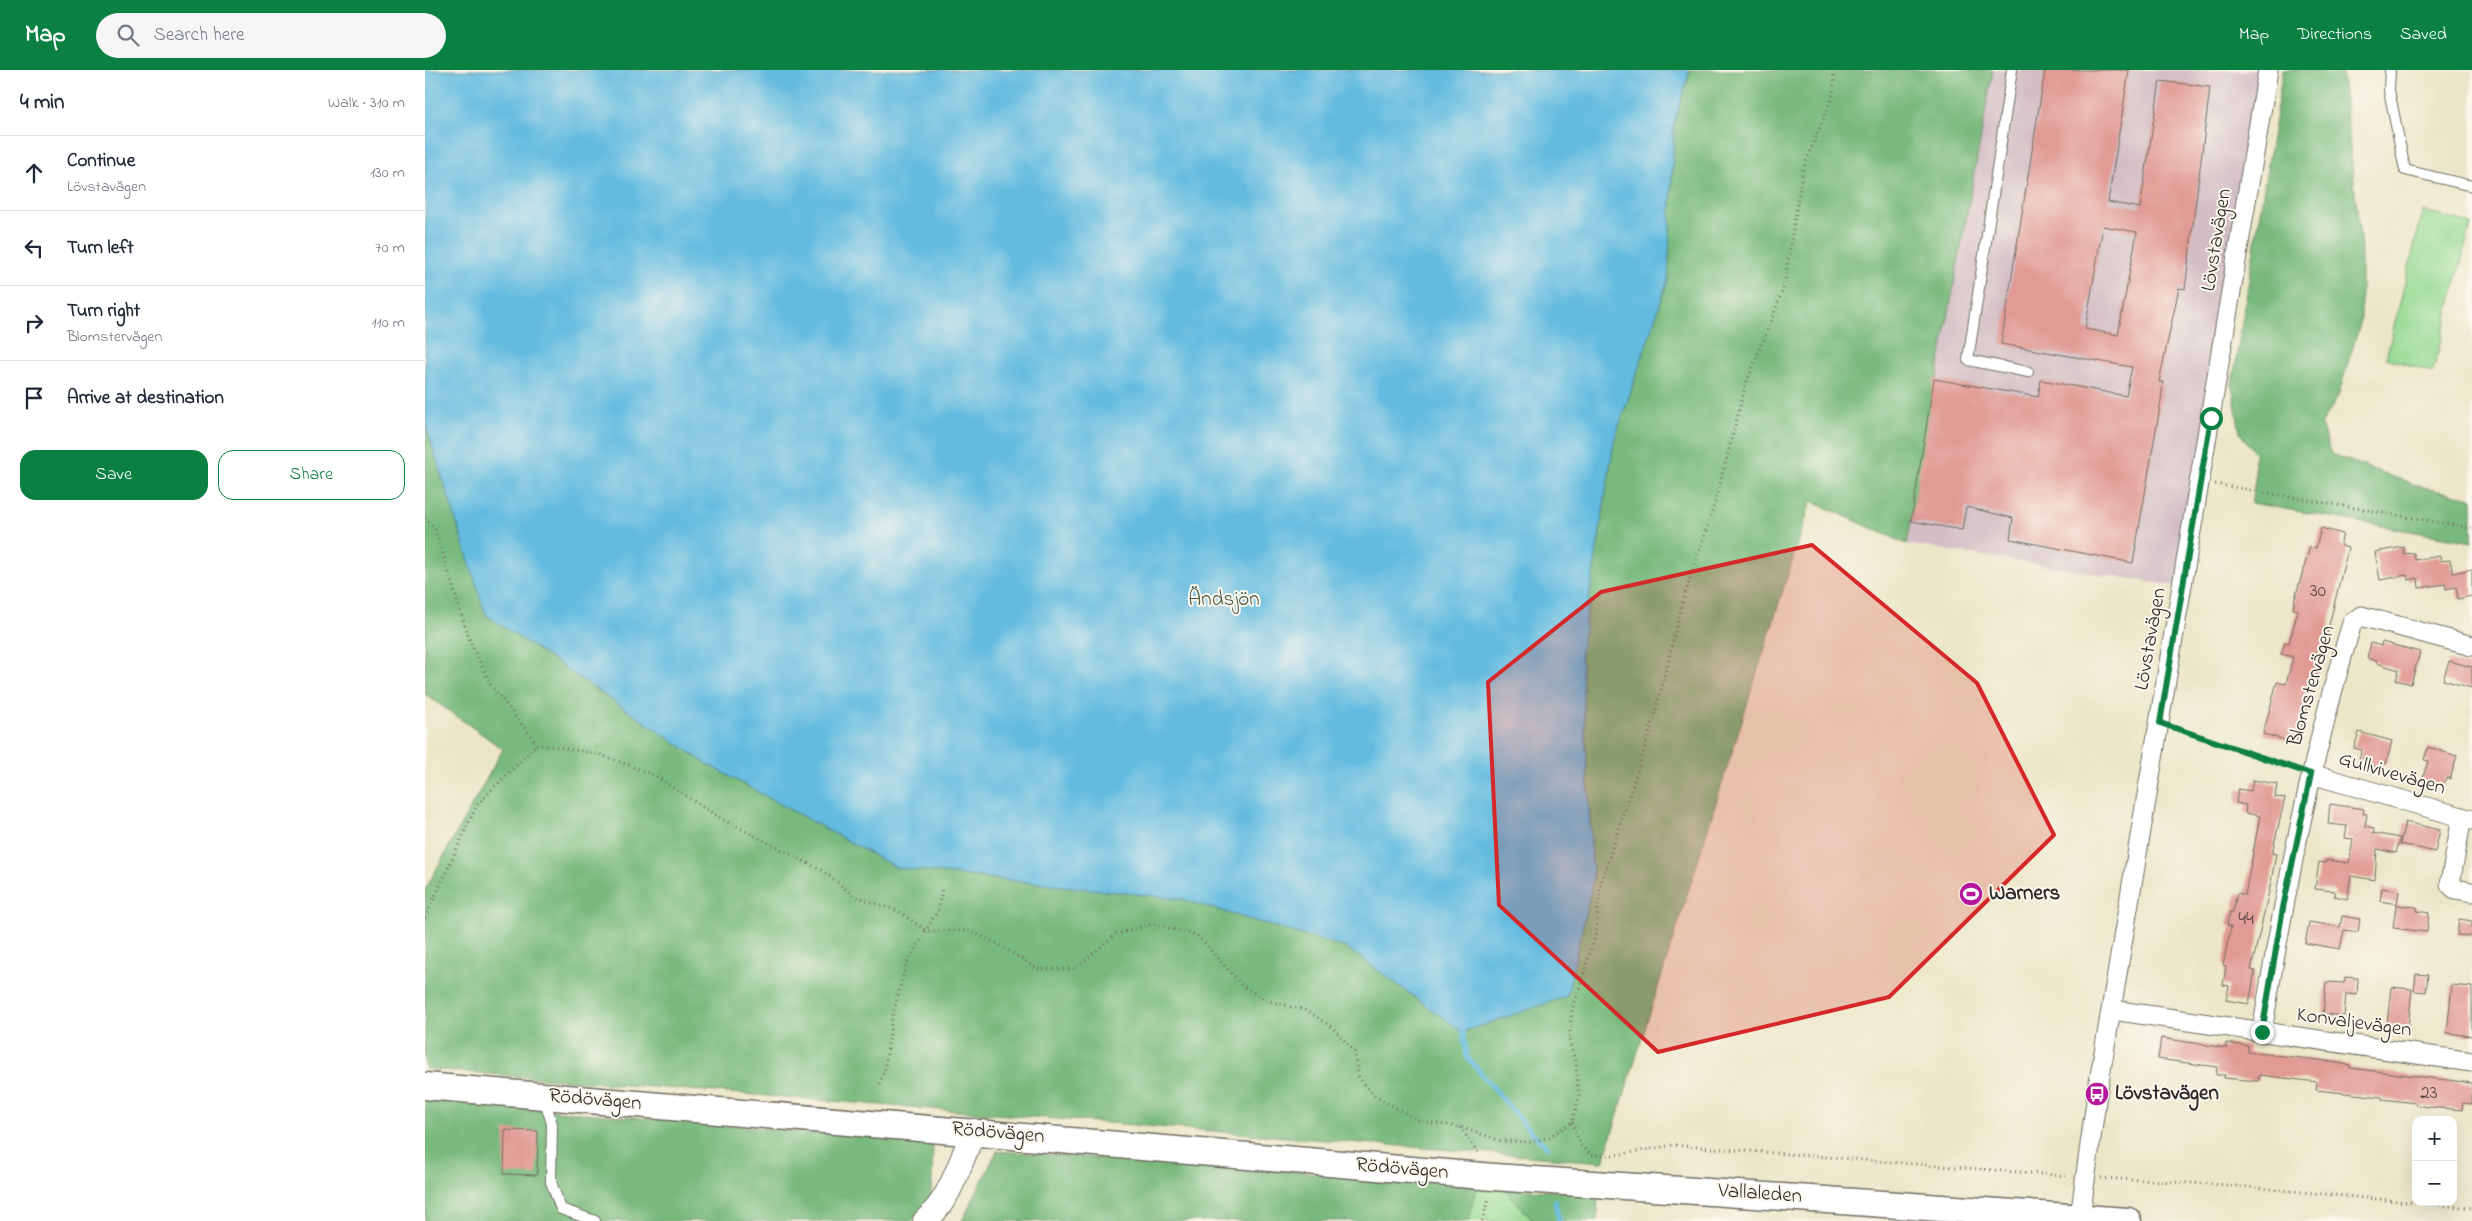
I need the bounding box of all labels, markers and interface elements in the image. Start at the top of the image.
search box [96,13,446,58]
text: Map [25,18,66,53]
icon: search [114,21,142,49]
text: Search here [154,22,245,49]
text: Map [2239,22,2269,48]
text: Directions [2297,22,2372,48]
text: Saved [2400,22,2447,48]
text: 4 min [20,88,64,118]
text: Walk · 310 m [328,91,405,115]
text: Continue [67,148,135,175]
icon: ahead [20,159,48,187]
text: 130 m [370,161,405,185]
text: Lövstavägen [67,175,146,199]
street label: Lövstavägen [2194,186,2242,294]
icon: left [20,234,48,262]
text: Turn left [67,235,134,262]
text: 70 m [375,236,405,260]
text: Turn right [67,298,140,325]
icon: right [20,309,48,337]
text: 110 m [371,311,405,335]
text: Blomstervägen [67,325,162,349]
icon: arrive [20,384,48,412]
text: Arrive at destination [67,385,224,412]
route start [2200,407,2223,430]
button: Save [20,450,208,500]
button: Share [218,450,405,500]
house number: 30 [2310,578,2326,605]
park label: Ändsjön [1188,585,1260,615]
street label: Lövstavägen [2127,585,2177,693]
street label: Blomstervägen [2280,622,2346,752]
street label: Gullvivevägen [2334,744,2449,806]
place label: Warners [1989,879,2060,909]
sports icon: Warners [1958,881,1984,907]
house number: 44 [2238,906,2254,933]
street label: Konvaljevägen [2294,1000,2414,1048]
route end [2251,1021,2274,1044]
place label: Lövstavägen [2115,1079,2219,1111]
house number: 23 [2420,1080,2438,1107]
street label: Rödövägen [547,1081,643,1121]
bus stop icon: Lövstavägen [2084,1081,2110,1107]
street label: Rödövägen [950,1114,1046,1154]
map controls [2412,1116,2457,1206]
button: + [2412,1116,2457,1161]
street label: Rödövägen [1354,1150,1450,1190]
button: − [2412,1161,2457,1206]
street label: Vallaleden [1716,1176,1803,1212]

